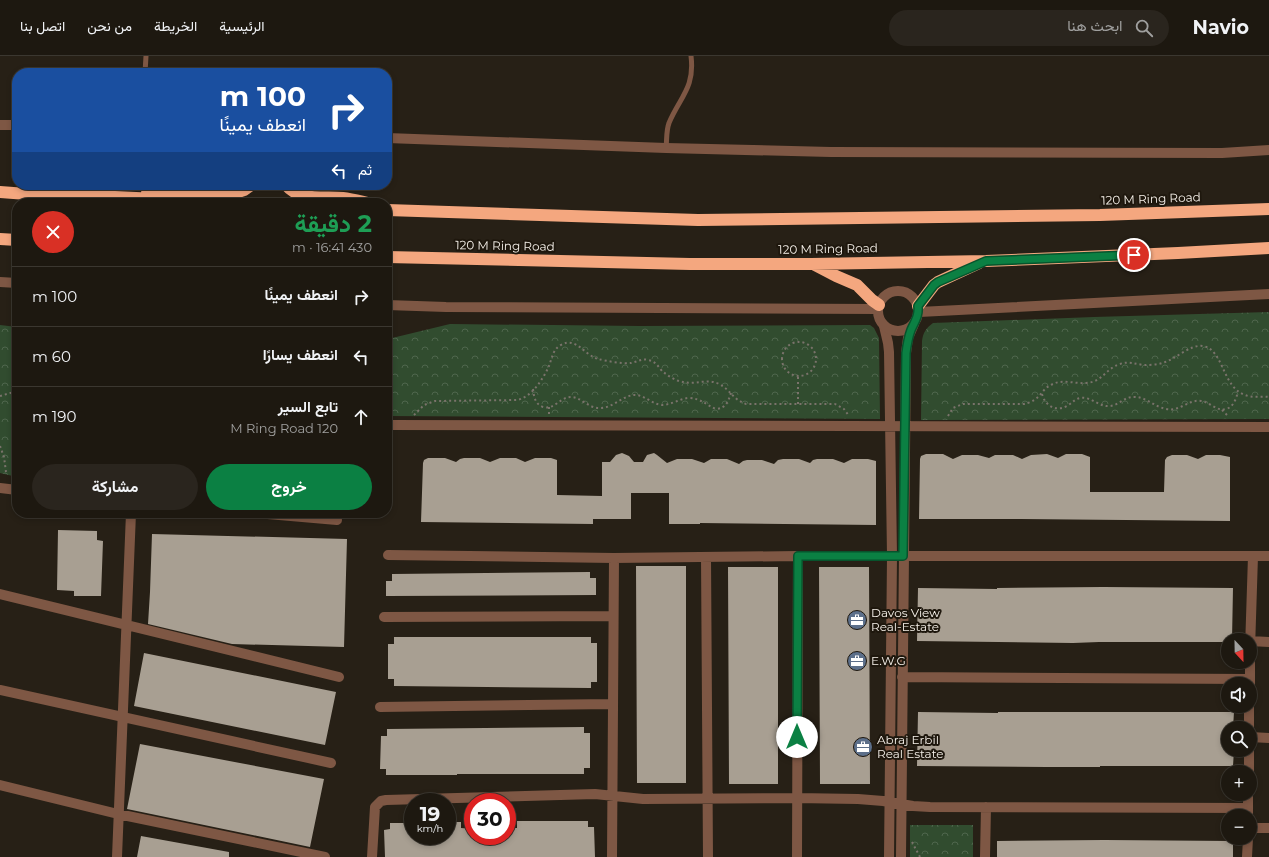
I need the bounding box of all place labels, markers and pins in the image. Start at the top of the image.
pin [1117,238,1151,272]
place label: Davos View Real-Estate [871,605,940,634]
office icon: Davos View Real-Estate [846,609,868,631]
office icon: E.W.G [846,650,868,672]
place label: E.W.G [871,653,906,668]
place label: Abraj Erbil Real Estate [877,732,944,761]
office icon: Abraj Erbil Real Estate [852,736,874,758]

